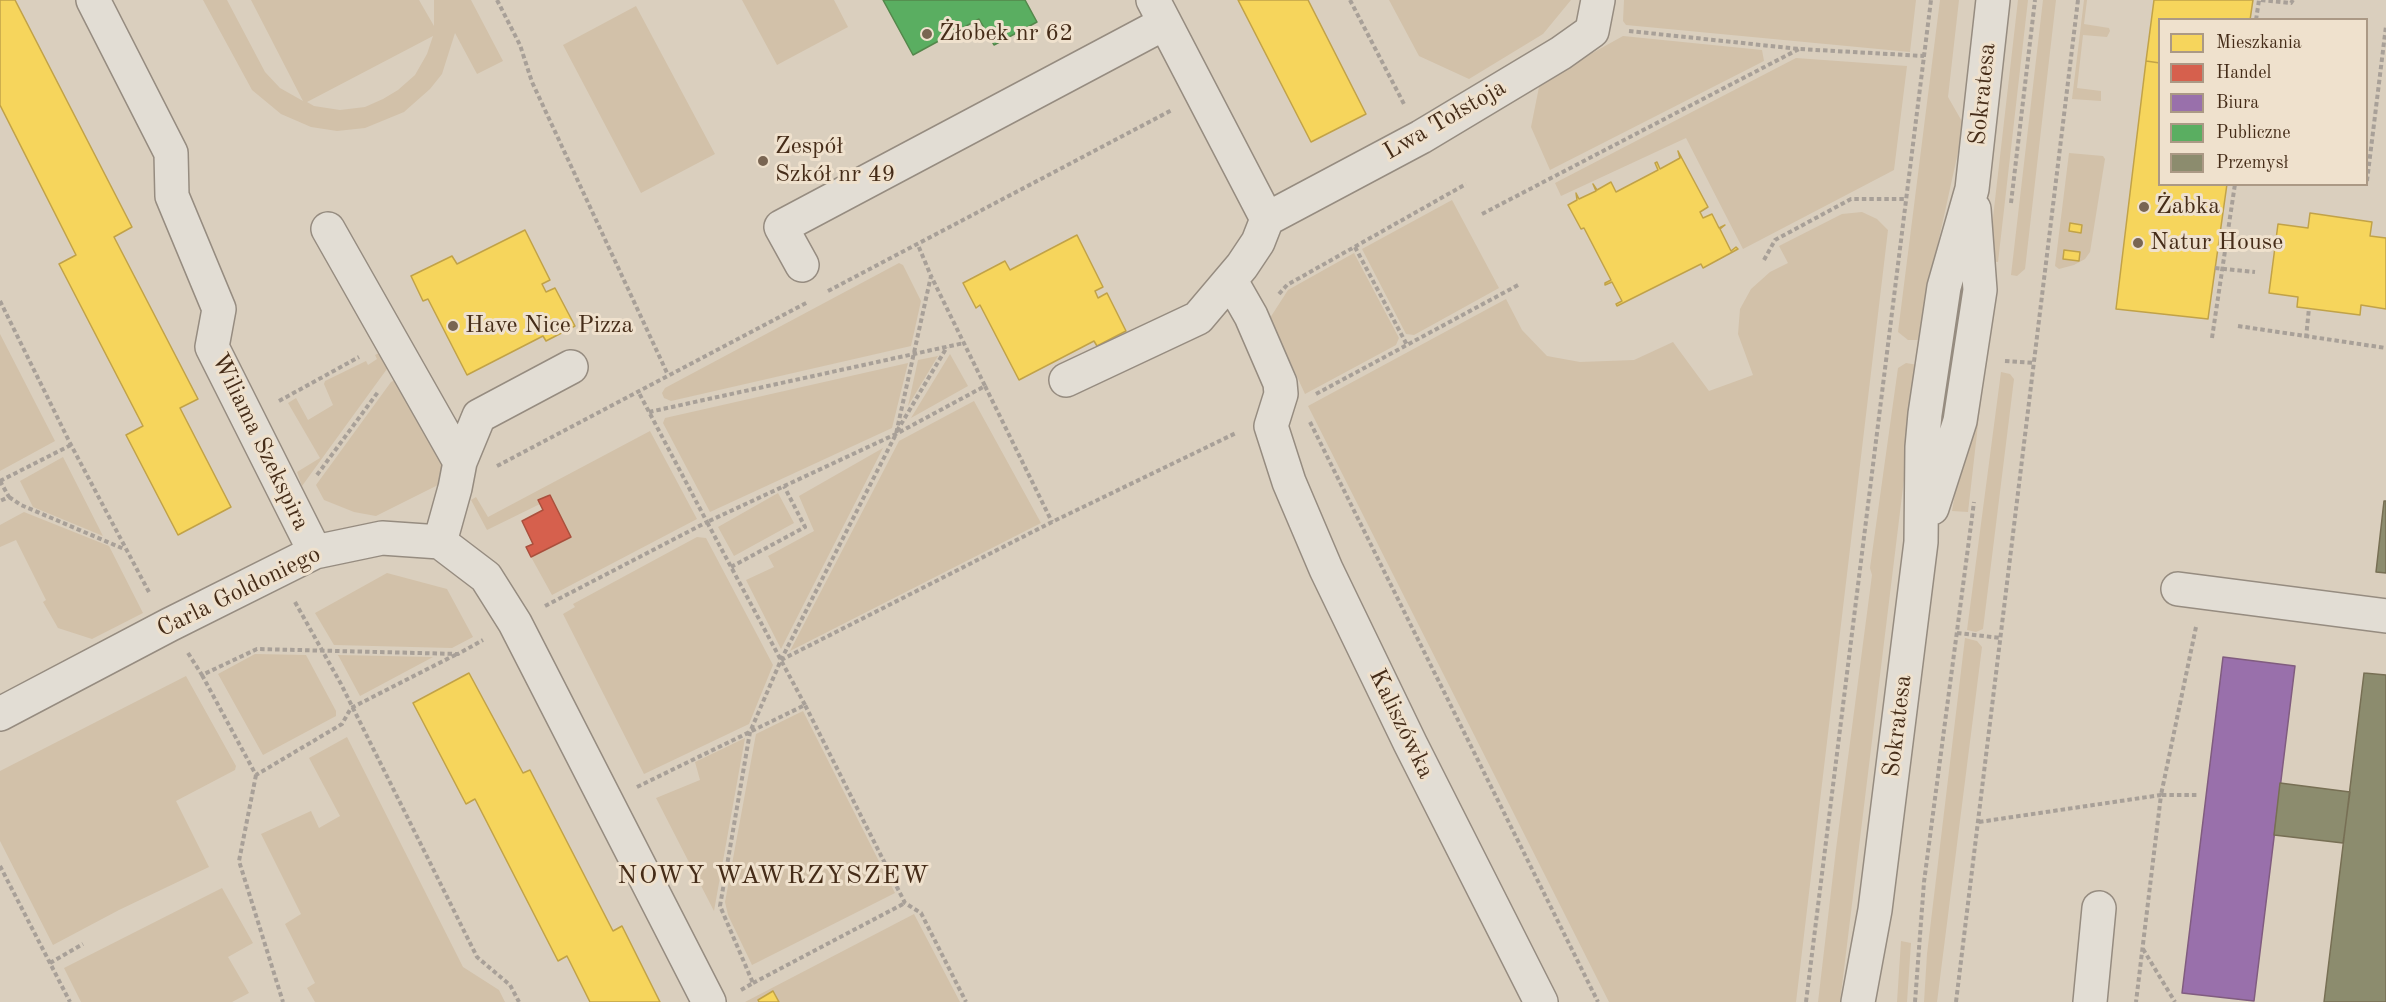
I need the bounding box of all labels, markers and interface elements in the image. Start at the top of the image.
legend [2158,18,2368,186]
place label: Żłobek nr 62 [939,20,1073,48]
marker: Żłobek nr 62 [920,27,934,41]
text: Mieszkania [2216,34,2302,52]
street label: Sokratesa [1963,41,2003,147]
text: Handel [2216,64,2271,82]
street label: Lwa Tołstoja [1379,73,1511,167]
text: Biura [2216,94,2259,112]
text: Publiczne [2216,124,2291,142]
place label: Zespół Szkół nr 49 [775,133,896,189]
marker: Zespół Szkół nr 49 [756,154,770,168]
text: Przemysł [2216,154,2288,172]
place label: Żabka [2156,193,2220,221]
marker: Żabka [2137,200,2151,214]
place label: Natur House [2150,229,2283,257]
marker: Natur House [2131,236,2145,250]
place label: Have Nice Pizza [465,312,633,340]
marker: Have Nice Pizza [446,319,460,333]
street label: Wiliama Szekspira [205,349,315,535]
street label: Carla Goldoniego [153,540,325,644]
street label: Kaliszówka [1362,664,1440,784]
street label: Sokratesa [1877,673,1919,779]
district label: NOWY WAWRZYSZEW [617,860,931,892]

